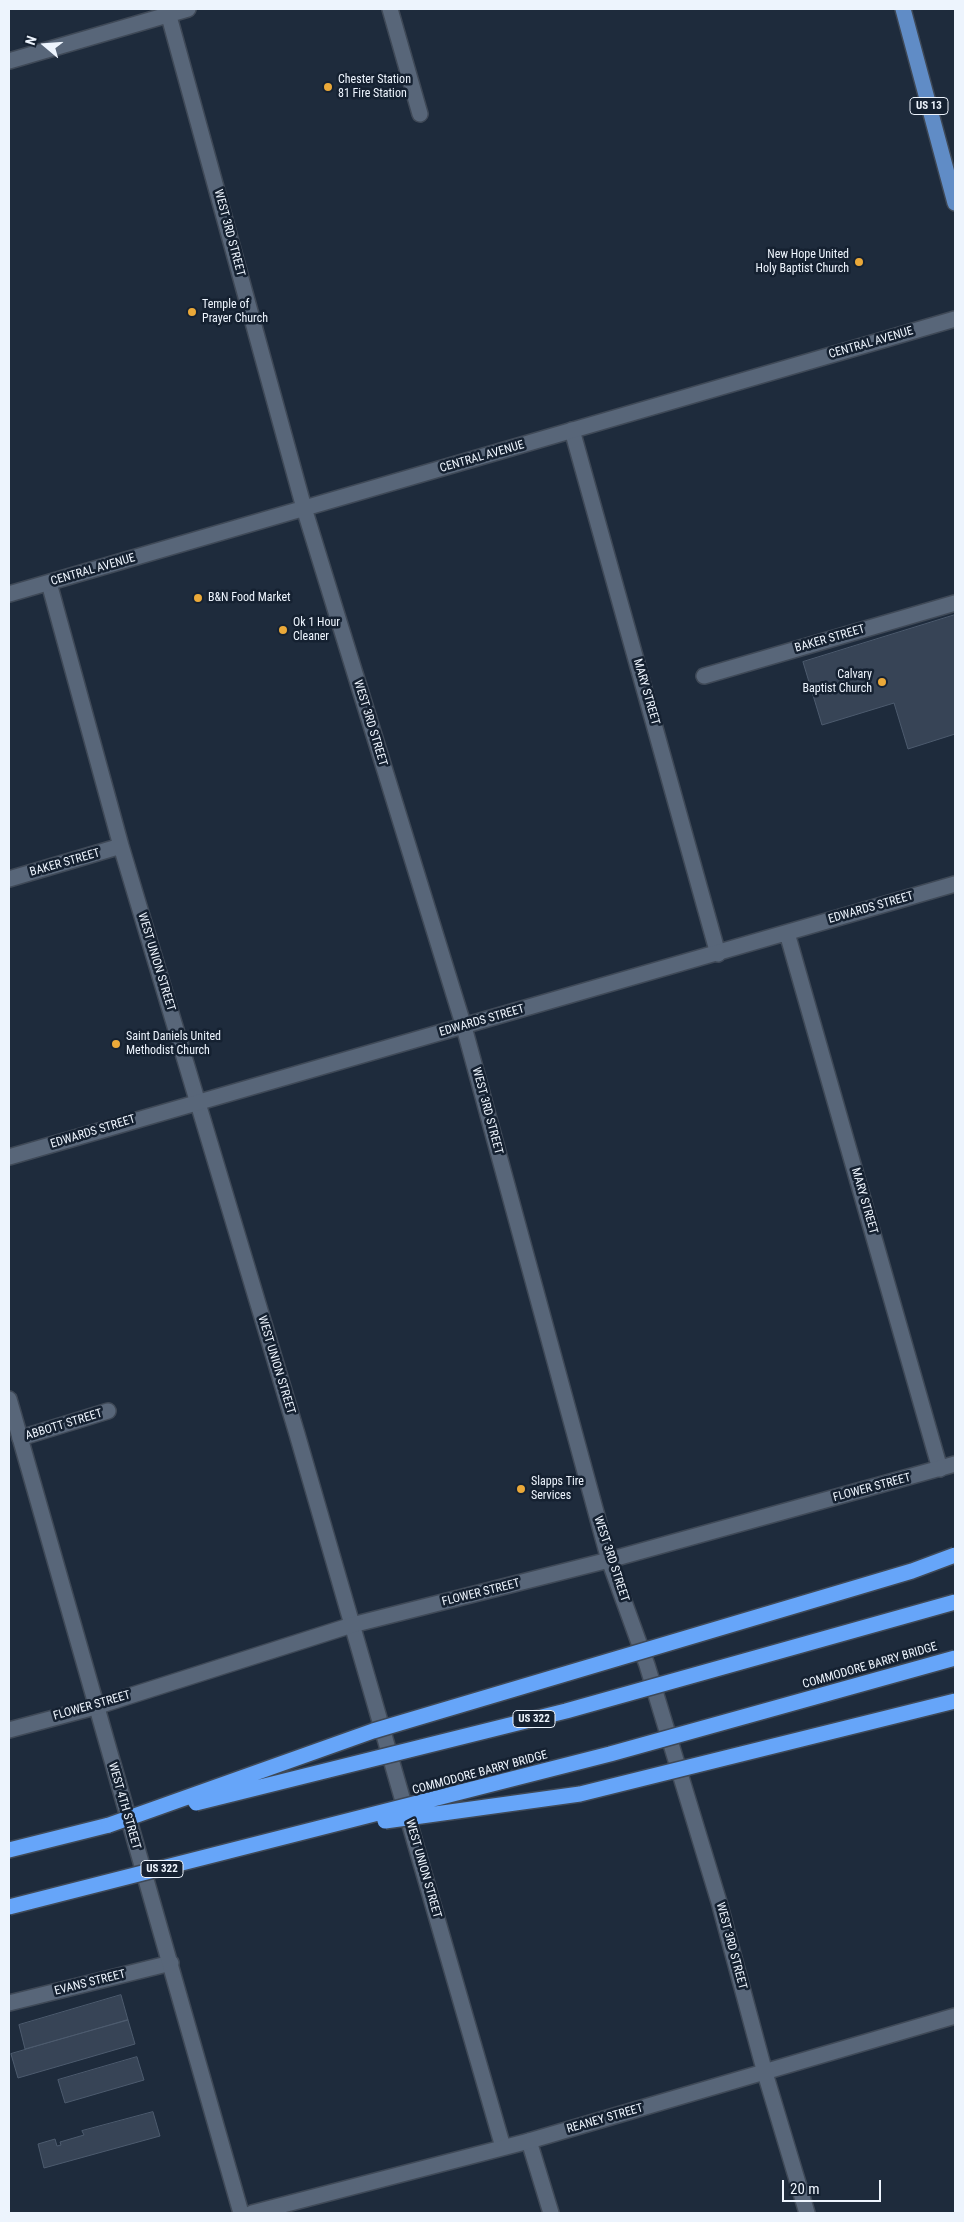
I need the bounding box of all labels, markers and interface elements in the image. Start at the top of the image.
north arrow [20,20,70,70]
text: N [22,34,40,47]
place label: Chester Station 81 Fire Station [338,73,411,101]
marker: Chester Station 81 Fire Station [322,81,334,93]
road number: US 13 [910,98,948,114]
street label: WEST 3RD STREET [210,188,248,278]
place label: New Hope United Holy Baptist Church [755,248,849,276]
marker: New Hope United Holy Baptist Church [853,256,865,268]
place label: Temple of Prayer Church [202,298,268,326]
marker: Temple of Prayer Church [186,306,198,318]
street label: CENTRAL AVENUE [827,324,915,362]
street label: CENTRAL AVENUE [438,438,526,476]
street label: CENTRAL AVENUE [49,551,137,589]
place label: B&N Food Market [208,591,291,605]
marker: B&N Food Market [192,592,204,604]
place label: Ok 1 Hour Cleaner [293,616,340,644]
street label: BAKER STREET [793,622,867,656]
marker: Ok 1 Hour Cleaner [277,624,289,636]
street label: MARY STREET [630,657,662,727]
place label: Calvary Baptist Church [802,668,872,696]
marker: Calvary Baptist Church [876,676,888,688]
street label: WEST 3RD STREET [350,678,390,768]
street label: BAKER STREET [28,846,102,880]
street label: EDWARDS STREET [827,889,915,927]
street label: WEST UNION STREET [134,911,178,1013]
street label: EDWARDS STREET [438,1002,526,1040]
place label: Saint Daniels United Methodist Church [126,1030,221,1058]
marker: Saint Daniels United Methodist Church [110,1038,122,1050]
street label: WEST 3RD STREET [468,1066,506,1156]
street label: EDWARDS STREET [49,1112,137,1152]
street label: MARY STREET [848,1166,880,1236]
street label: WEST UNION STREET [254,1314,298,1416]
street label: ABBOTT STREET [24,1406,104,1444]
street label: FLOWER STREET [832,1471,912,1505]
place label: Slapps Tire Services [531,1475,584,1503]
marker: Slapps Tire Services [515,1483,527,1495]
street label: WEST 3RD STREET [590,1514,632,1604]
street label: FLOWER STREET [441,1576,521,1610]
street label: COMMODORE BARRY BRIDGE [801,1640,939,1692]
street label: FLOWER STREET [52,1688,132,1724]
road number: US 322 [513,1710,555,1728]
street label: COMMODORE BARRY BRIDGE [411,1748,549,1798]
street label: WEST 4TH STREET [105,1761,143,1851]
street label: WEST UNION STREET [402,1818,444,1920]
road number: US 322 [141,1860,183,1878]
street label: WEST 3RD STREET [712,1901,750,1991]
street label: EVANS STREET [53,1967,127,1999]
street label: REANEY STREET [565,2101,645,2137]
scale bar [784,2170,883,2202]
text: 20 m [790,2180,820,2198]

